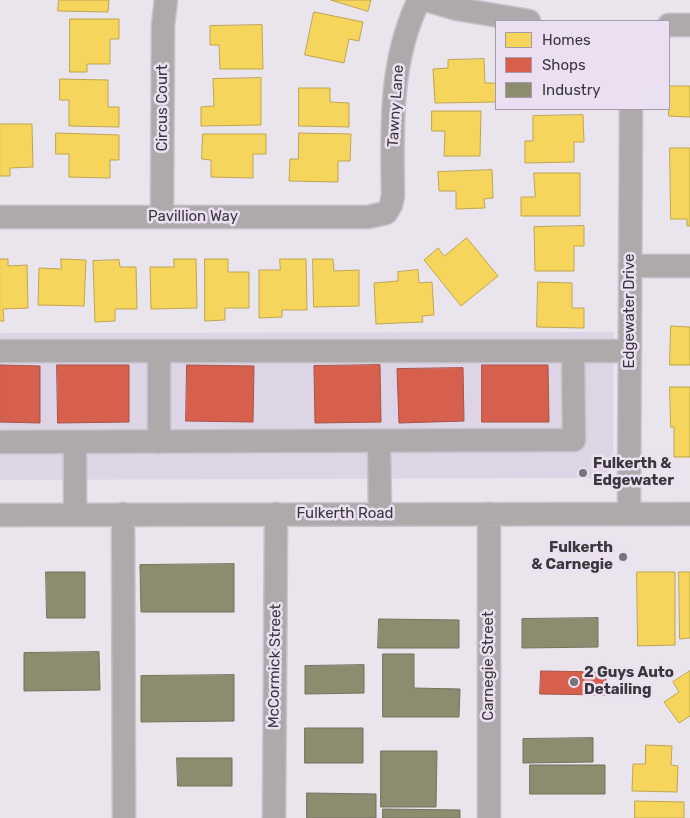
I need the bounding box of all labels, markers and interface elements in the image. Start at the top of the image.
legend [495,20,670,110]
text: Homes [542,31,591,49]
text: Shops [542,56,586,74]
street label: Circus Court [154,64,172,152]
street label: Tawny Lane [384,64,408,148]
text: Industry [542,81,601,99]
street label: Pavillion Way [148,208,238,226]
street label: Edgewater Drive [621,254,639,368]
place label: Fulkerth & Edgewater [593,455,674,490]
marker: Fulkerth & Edgewater [577,467,589,479]
street label: Fulkerth Road [297,505,393,523]
place label: Fulkerth & Carnegie [531,539,613,574]
marker: Fulkerth & Carnegie [617,551,629,563]
street label: McCormick Street [265,604,285,728]
street label: Carnegie Street [480,611,498,721]
place label: 2 Guys Auto Detailing [584,664,674,699]
marker: 2 Guys Auto Detailing [568,676,580,688]

